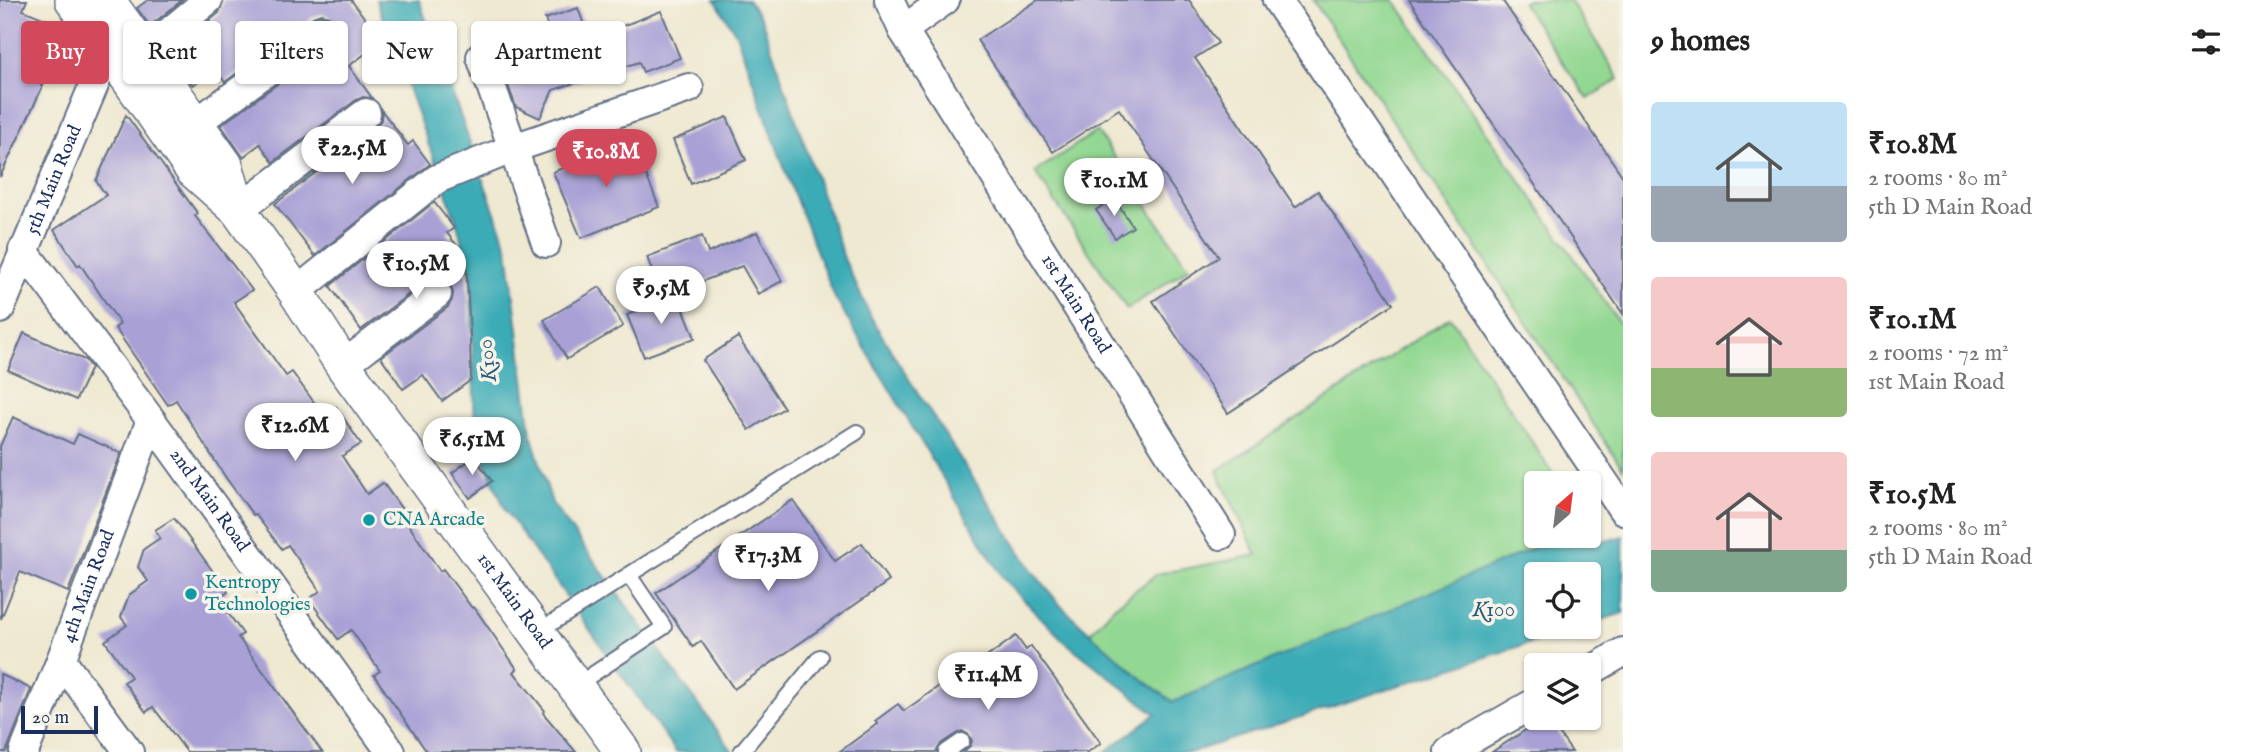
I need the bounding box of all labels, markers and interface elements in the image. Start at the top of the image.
chip: Buy [21,21,109,84]
chip: Rent [123,21,221,84]
chip: Filters [235,21,348,84]
chip: New [362,21,457,84]
chip: Apartment [471,21,626,84]
text: 9 homes [1651,23,1750,61]
icon: filters [2187,23,2225,61]
street label: 5th Main Road [21,121,88,238]
text: ₹10.8M [1868,126,1957,164]
pin: ₹22.5M [295,127,409,186]
pin: ₹10.8M [549,130,663,189]
icon: home [1707,130,1791,214]
text: ₹22.5M [317,134,387,163]
text: ₹10.8M [572,137,640,166]
pin: ₹10.1M [1057,158,1171,218]
text: 2 rooms · 80 m² [1868,164,2008,193]
text: ₹10.1M [1080,166,1148,195]
text: 5th D Main Road [1868,193,2032,222]
pin: ₹10.5M [359,242,473,301]
text: ₹10.5M [382,249,450,278]
street label: 1st Main Road [1035,250,1116,359]
pin: ₹9.5M [612,266,710,326]
text: ₹9.5M [632,274,690,303]
text: ₹10.1M [1868,301,1957,339]
icon: home [1707,305,1791,389]
water label: K100 [472,337,504,384]
text: 2 rooms · 72 m² [1868,339,2009,368]
text: 1st Main Road [1868,368,2005,397]
pin: ₹12.6M [238,404,352,463]
text: ₹12.6M [261,411,329,440]
pin: ₹6.51M [415,418,529,477]
text: ₹6.51M [439,425,505,454]
street label: 2nd Main Road [164,444,255,557]
north arrow [1524,471,1601,548]
map controls [1524,471,1601,730]
text: ₹10.5M [1868,476,1956,514]
icon: home [1707,480,1791,564]
place label: CNA Arcade [383,508,485,532]
marker: CNA Arcade [361,512,377,528]
text: 2 rooms · 80 m² [1868,514,2008,543]
street label: 4th Main Road [57,526,121,646]
pin: ₹17.3M [711,534,825,593]
text: ₹17.3M [734,541,802,570]
text: 5th D Main Road [1868,543,2032,572]
street label: 1st Main Road [471,548,557,655]
button: locate [1524,562,1601,639]
place label: Kentropy Technologies [205,571,311,617]
marker: Kentropy Technologies [183,586,199,602]
water label: K100 [1471,597,1516,624]
pin: ₹11.4M [931,652,1045,712]
button: layers [1524,653,1601,730]
text: ₹11.4M [954,660,1022,689]
scale bar [21,703,98,735]
text: 20 m [32,706,69,730]

